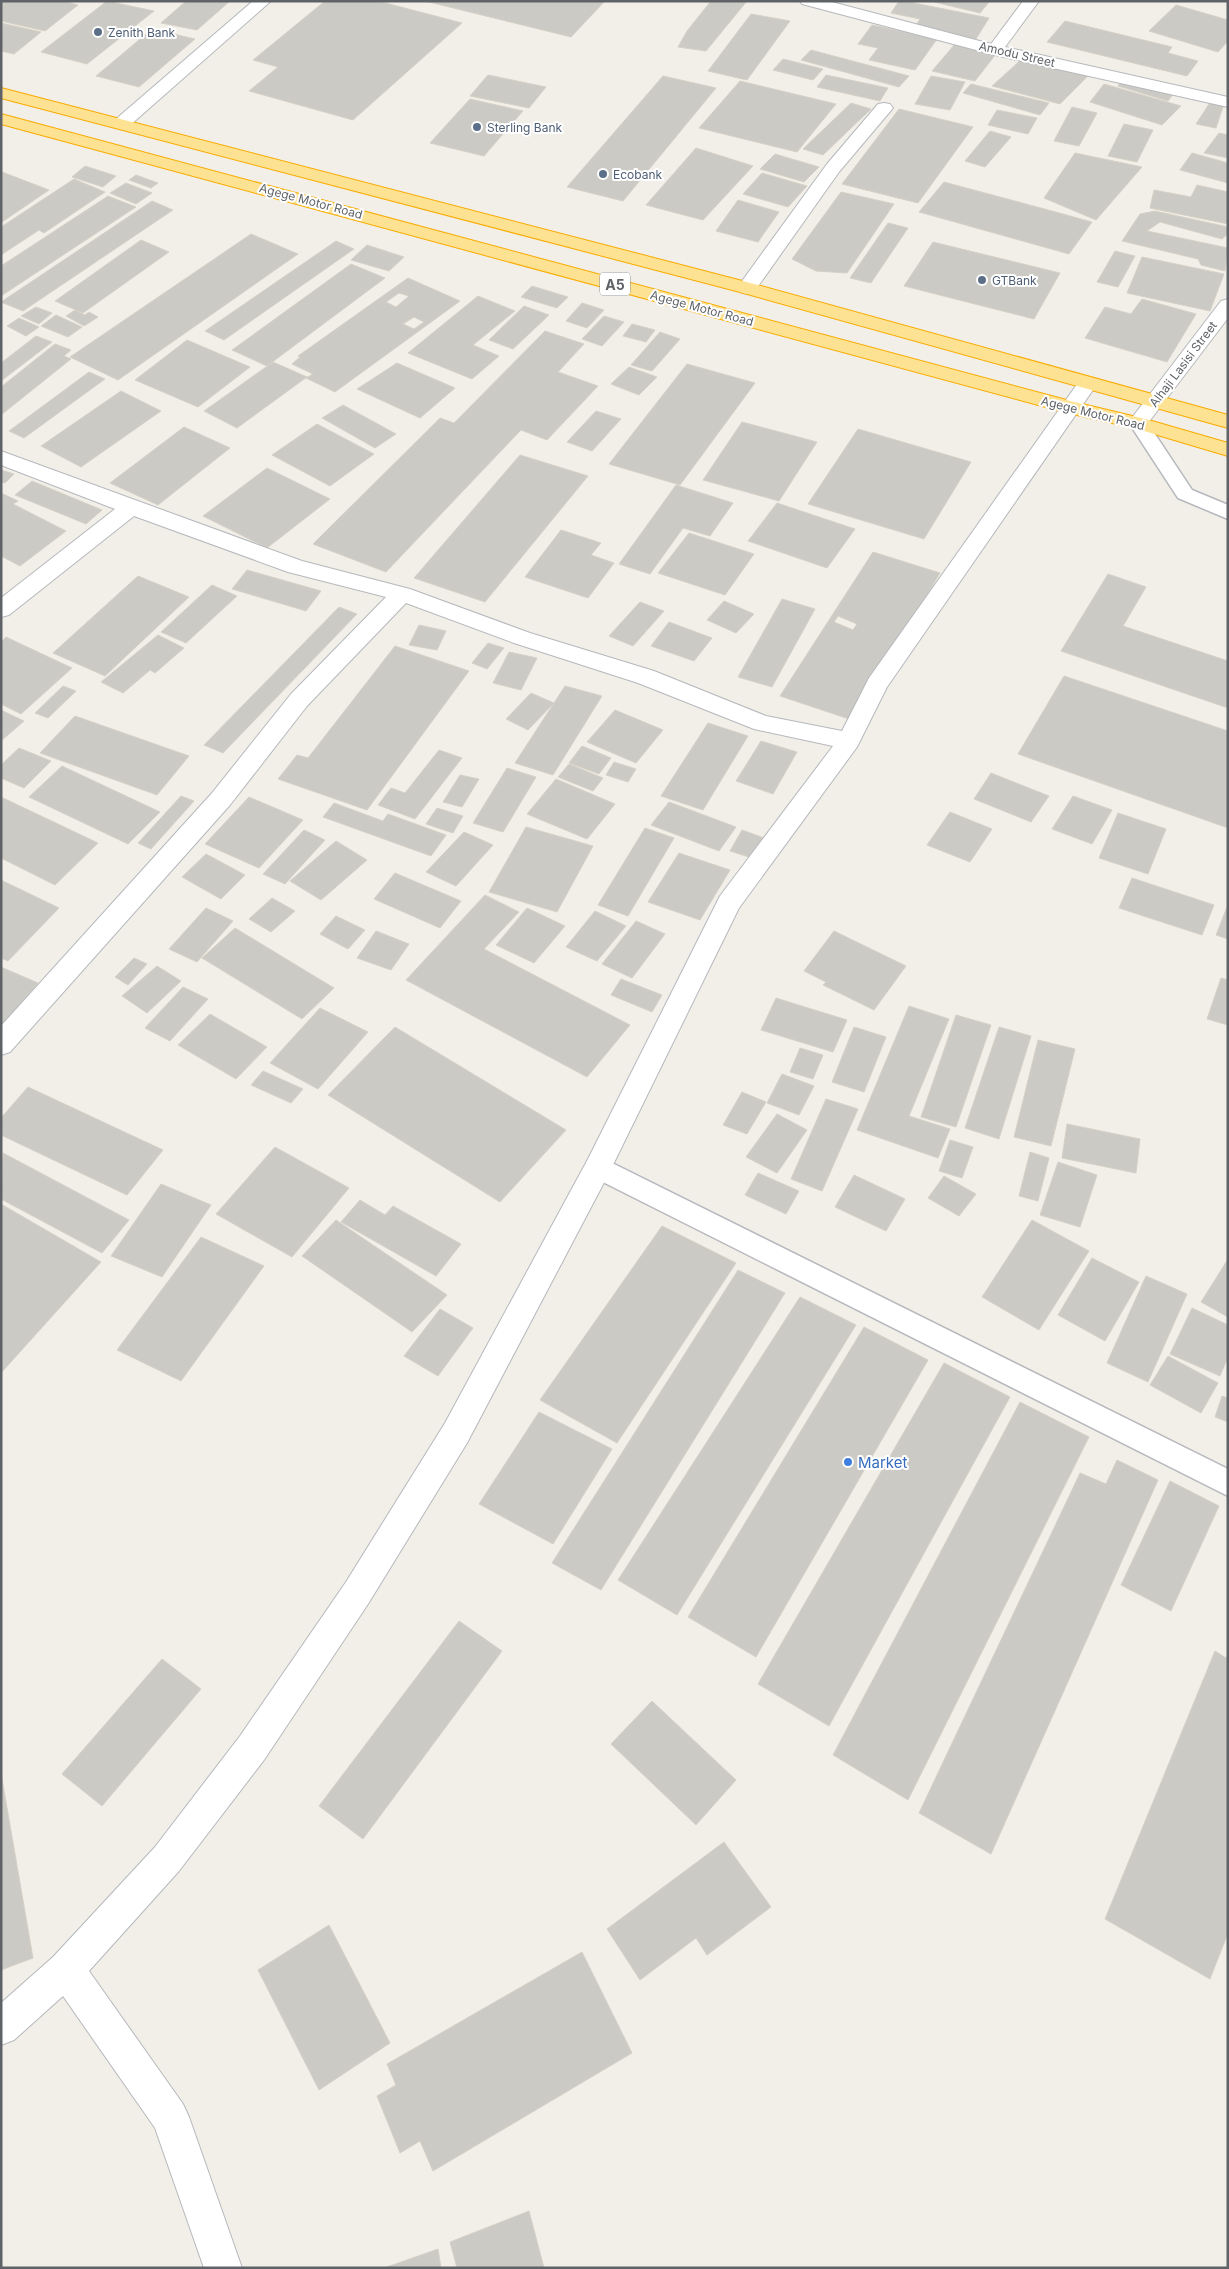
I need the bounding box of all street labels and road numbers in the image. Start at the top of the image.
street label: Amodu Street [977,38,1057,70]
street label: Agege Motor Road [258,180,364,222]
road number: A5 [600,272,630,296]
street label: Agege Motor Road [649,287,755,329]
street label: Alhaji Lasisi Street [1146,318,1220,410]
street label: Agege Motor Road [1040,393,1146,433]

